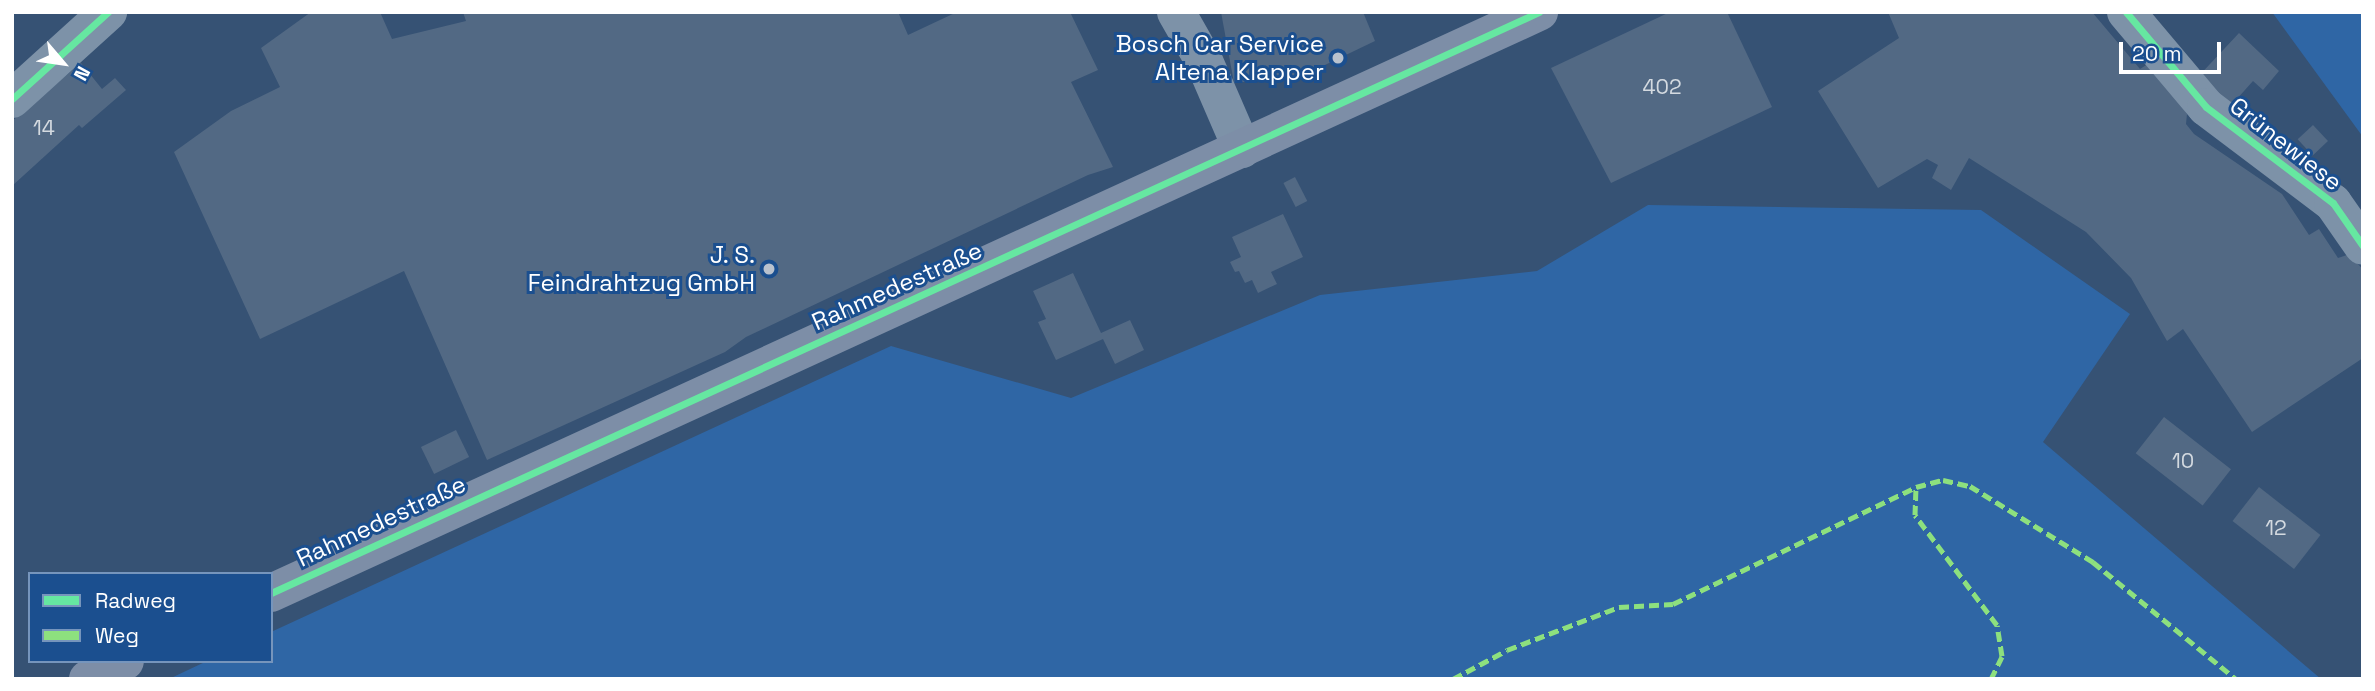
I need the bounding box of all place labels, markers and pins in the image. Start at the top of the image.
place label: Bosch Car Service Altena Klapper [1116,30,1324,86]
marker: Bosch Car Service Altena Klapper [1330,50,1346,66]
place label: J. S. Feindrahtzug GmbH [528,241,755,297]
marker: J. S. Feindrahtzug GmbH [761,261,777,277]

